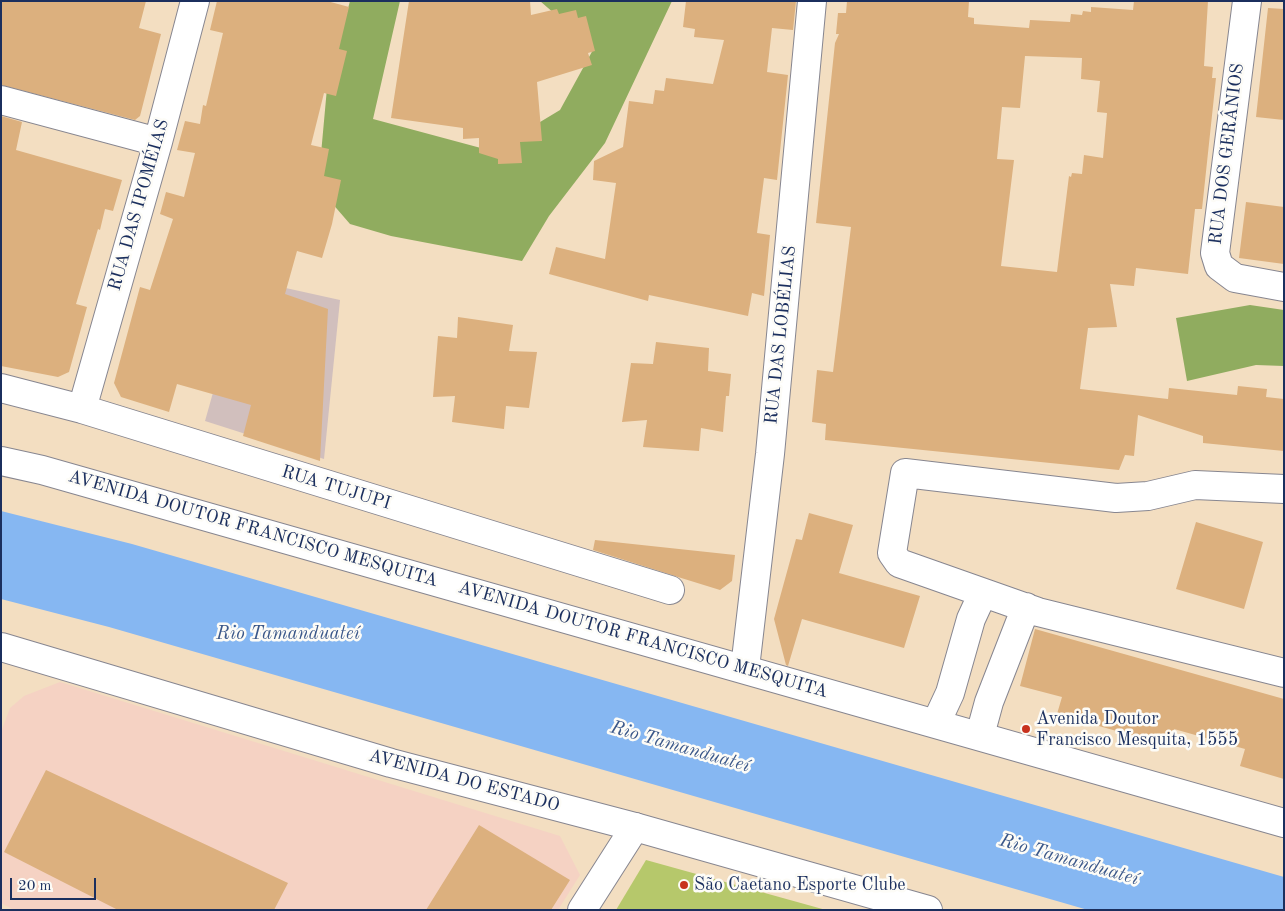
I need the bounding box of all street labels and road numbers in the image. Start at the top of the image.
street label: RUA DOS GERÂNIOS [1205,62,1249,246]
street label: RUA DAS IPOMÉIAS [104,117,174,293]
street label: RUA DAS LOBÉLIAS [761,244,801,426]
street label: RUA TUJUPI [279,461,393,515]
street label: AVENIDA DOUTOR FRANCISCO MESQUITA [66,466,440,592]
street label: AVENIDA DOUTOR FRANCISCO MESQUITA [456,577,830,703]
street label: AVENIDA DO ESTADO [366,745,562,817]

